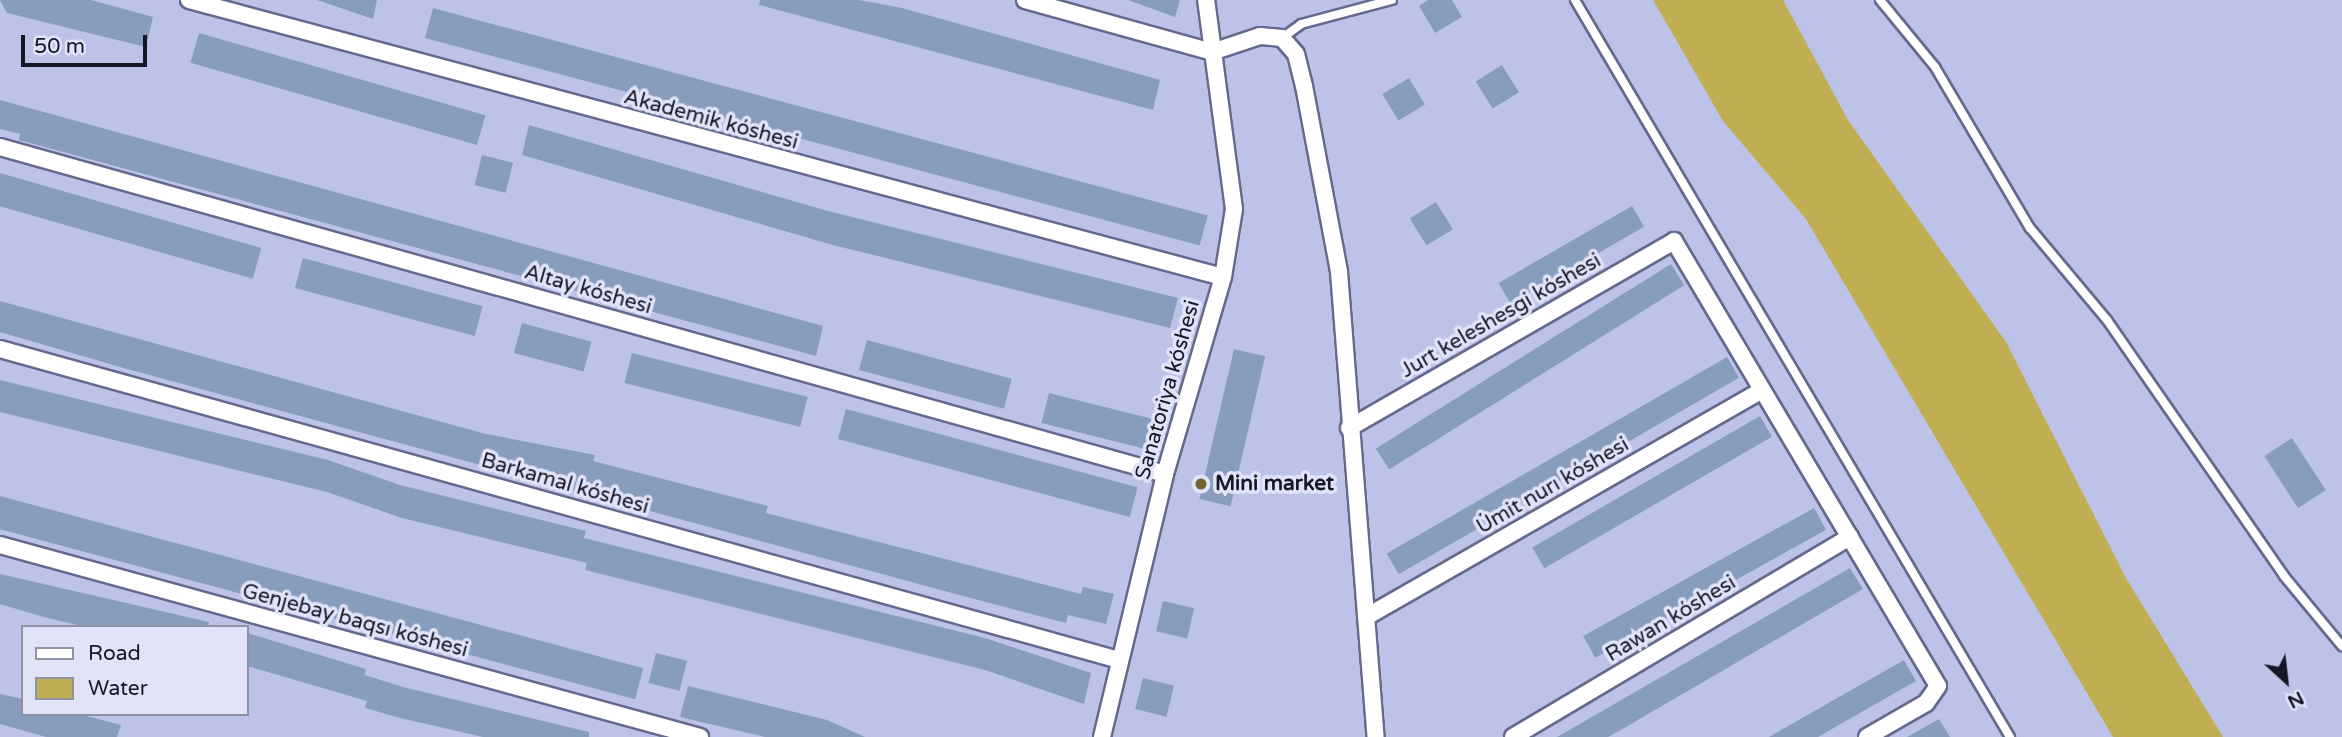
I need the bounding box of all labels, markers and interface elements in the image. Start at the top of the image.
scale bar [24,21,150,65]
text: 50 m [34,34,85,59]
street label: Akademik kóshesi [621,85,801,155]
street label: Jurt keleshesgi kóshesi [1396,248,1606,384]
street label: Altay kóshesi [521,260,655,320]
street label: Sanatoriya kóshesi [1130,297,1206,483]
street label: Úmit nurı kóshesi [1472,432,1634,540]
street label: Barkamal kóshesi [478,448,652,520]
place label: Mini market [1215,471,1334,497]
marker: Mini market [1193,476,1209,492]
street label: Rawan kóshesi [1601,570,1741,668]
street label: Genjebay baqsı kóshesi [239,579,471,663]
legend [21,625,248,716]
text: Road [88,641,141,666]
north arrow [2251,646,2321,716]
text: Water [88,676,148,701]
text: N [2284,686,2307,713]

